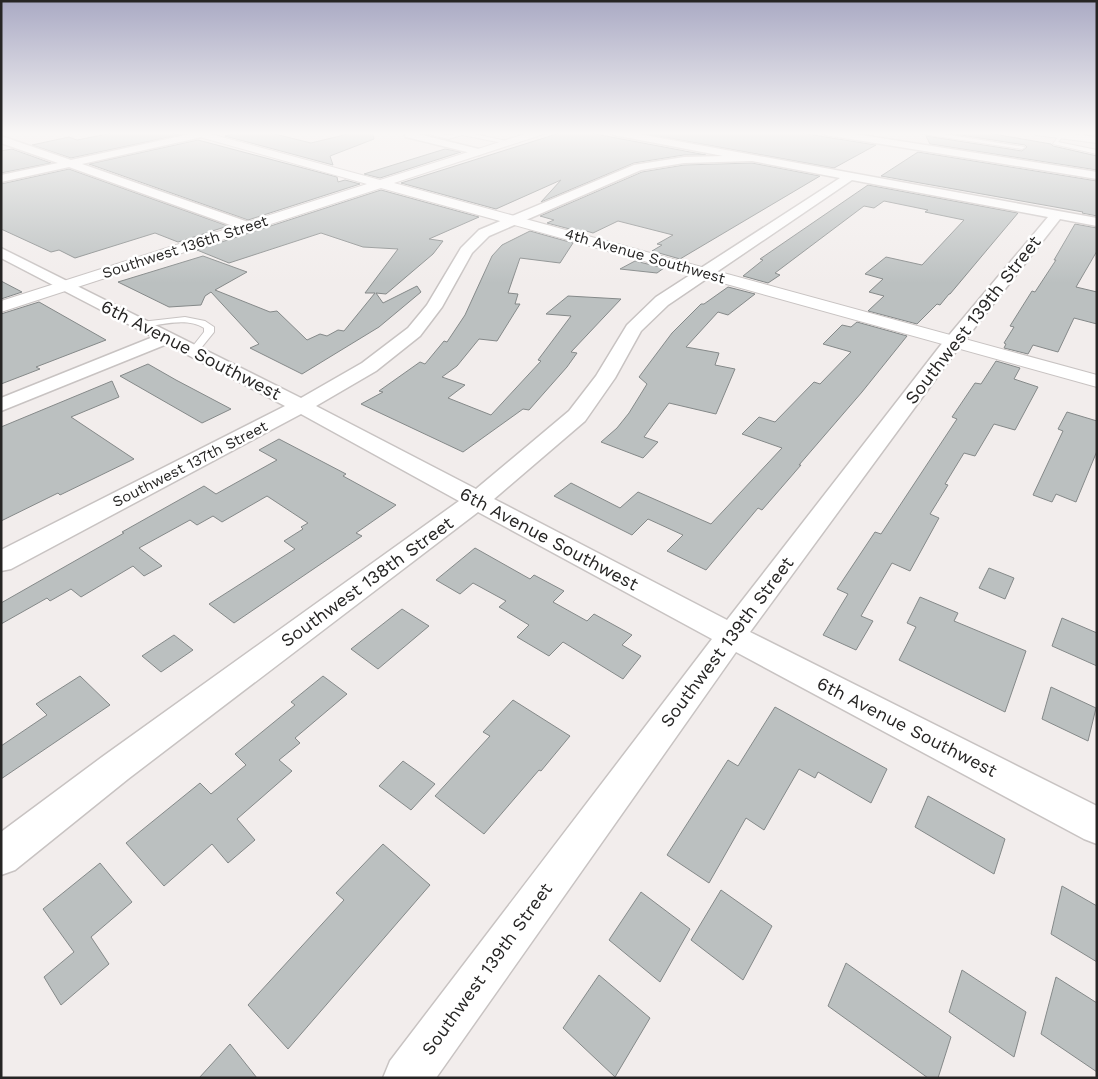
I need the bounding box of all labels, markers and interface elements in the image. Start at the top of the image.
street label: Southwest 136th Street [100,212,271,282]
street label: 4th Avenue Southwest [563,224,728,288]
street label: Southwest 139th Street [900,231,1045,408]
street label: 6th Avenue Southwest [98,295,285,404]
street label: Southwest 137th Street [109,417,271,511]
street label: 6th Avenue Southwest [456,483,642,595]
street label: Southwest 138th Street [277,512,457,651]
street label: Southwest 139th Street [656,552,798,731]
street label: 6th Avenue Southwest [814,672,1001,781]
street label: Southwest 139th Street [417,878,556,1059]

